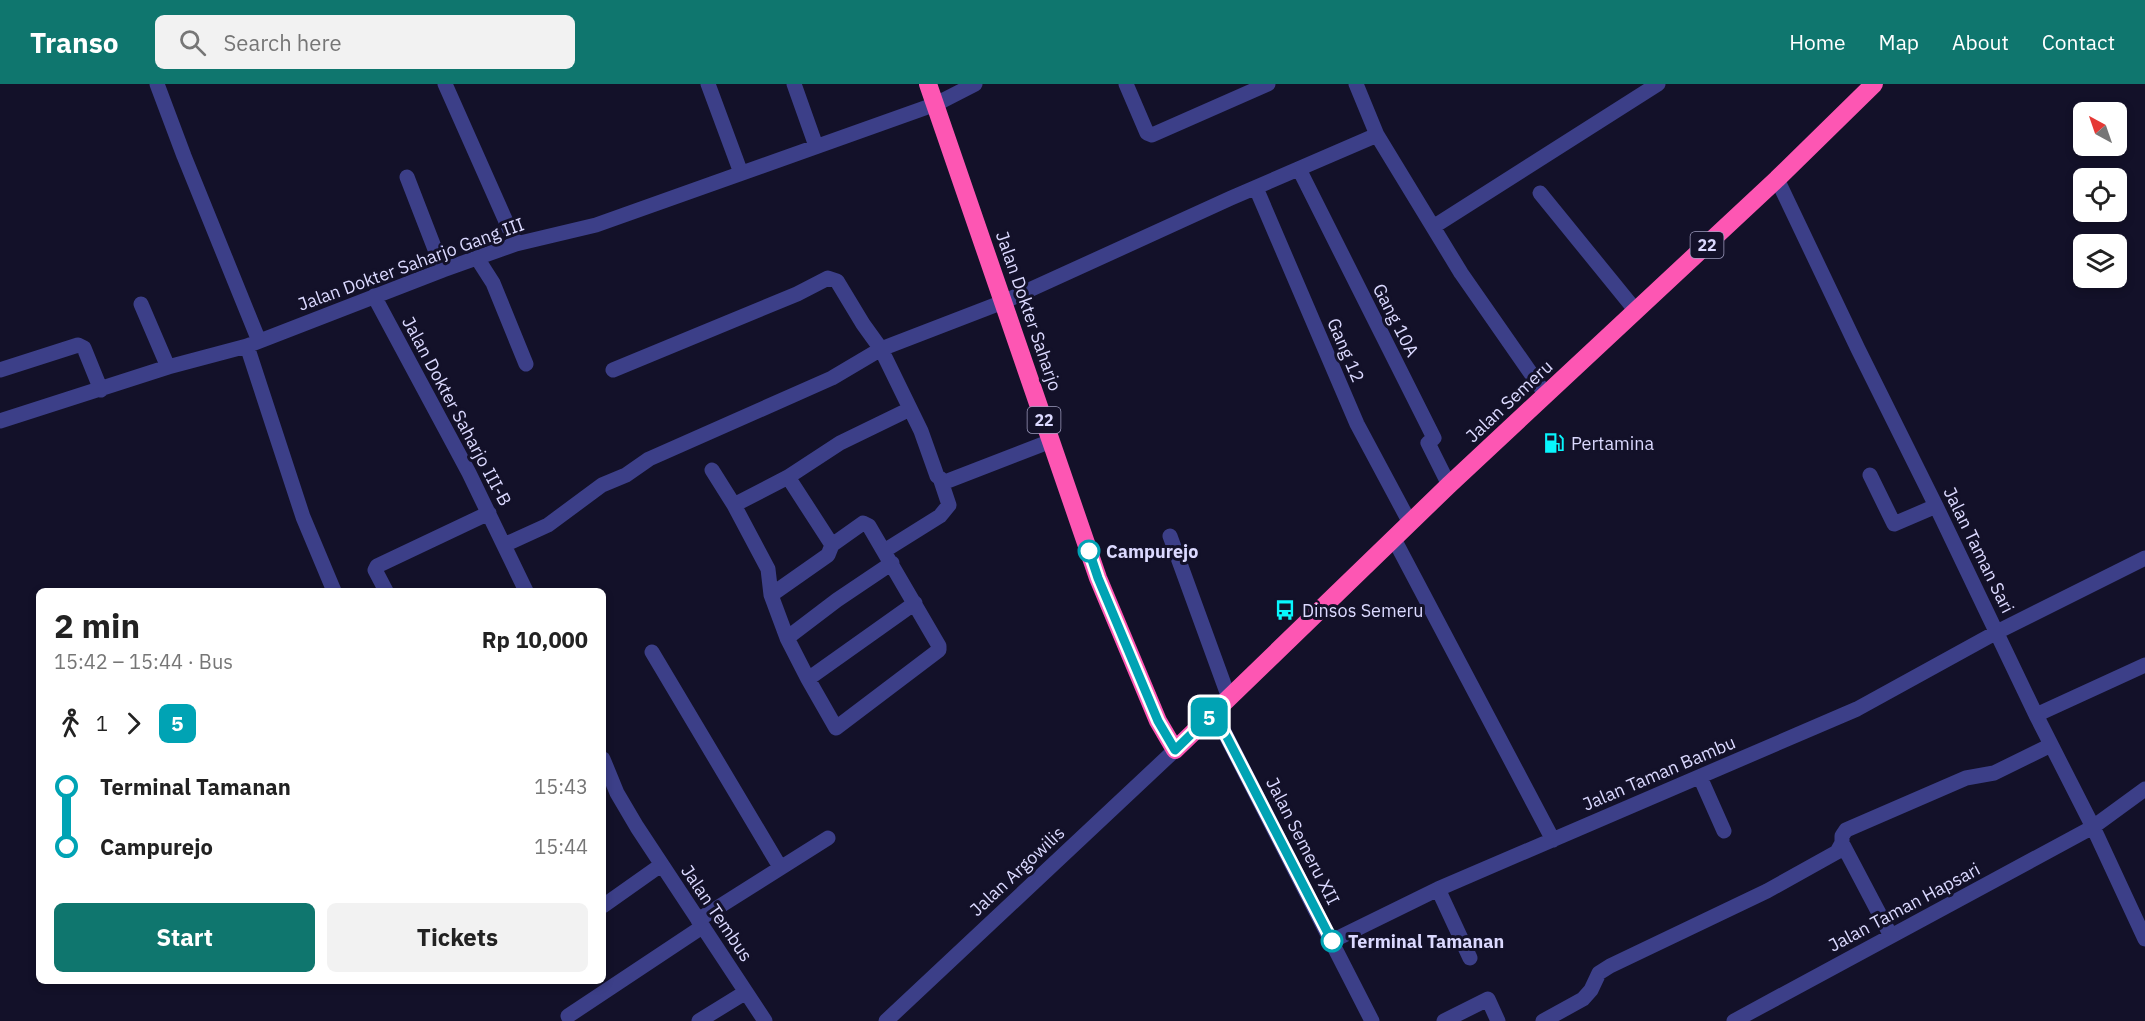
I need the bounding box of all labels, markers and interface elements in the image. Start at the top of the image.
search box [155,15,575,69]
text: Transo [30,24,119,61]
icon: search [176,26,209,59]
text: Search here [224,28,342,57]
text: Home [1789,28,1846,56]
text: Map [1879,28,1919,56]
text: About [1952,28,2009,56]
text: Contact [2042,28,2115,56]
north arrow [2073,102,2127,156]
map controls [2073,102,2127,288]
button: locate [2073,168,2127,222]
street label: Jalan Dokter Saharjo Gang III [295,212,527,316]
street label: Jalan Dokter Saharjo [991,228,1067,394]
road number: 22 [1690,232,1724,258]
button: layers [2073,234,2127,288]
street label: Gang 10A [1368,279,1424,361]
street label: Jalan Dokter Saharjo III-B [397,312,517,510]
street label: Gang 12 [1322,314,1370,386]
street label: Jalan Semeru [1461,355,1557,447]
road number: 22 [1028,407,1060,433]
fuel station icon: Pertamina [1542,431,1566,455]
place label: Pertamina [1571,432,1654,455]
street label: Jalan Taman Sari [1939,483,2019,617]
marker: Campurejo [1078,540,1100,562]
place label: Campurejo [1106,540,1198,563]
bus stop icon: Dinsos Semeru [1273,598,1297,622]
place label: Dinsos Semeru [1302,599,1423,622]
text: 2 min [54,604,140,647]
text: Rp 10,000 [482,625,588,654]
text: 15:42 – 15:44 · Bus [54,648,233,675]
line badge: 5 [1190,698,1228,736]
text: 5 [1203,703,1215,731]
icon: walk [54,707,87,740]
icon: forward [117,707,150,740]
text: 5 [171,709,184,737]
text: 1 [96,710,108,737]
street label: Jalan Taman Bambu [1579,730,1739,816]
text: Terminal Tamanan [100,772,291,801]
text: 15:43 [534,773,588,800]
street label: Jalan Semeru XII [1261,773,1345,909]
street label: Jalan Argowilis [965,821,1069,921]
text: Campurejo [100,832,213,861]
text: 15:44 [534,833,588,860]
street label: Jalan Taman Hapsari [1824,857,1984,957]
street label: Jalan Tembus [676,860,758,966]
button: Start [54,903,315,972]
button: Tickets [327,903,588,972]
marker: Terminal Tamanan [1321,930,1343,952]
place label: Terminal Tamanan [1348,930,1504,953]

